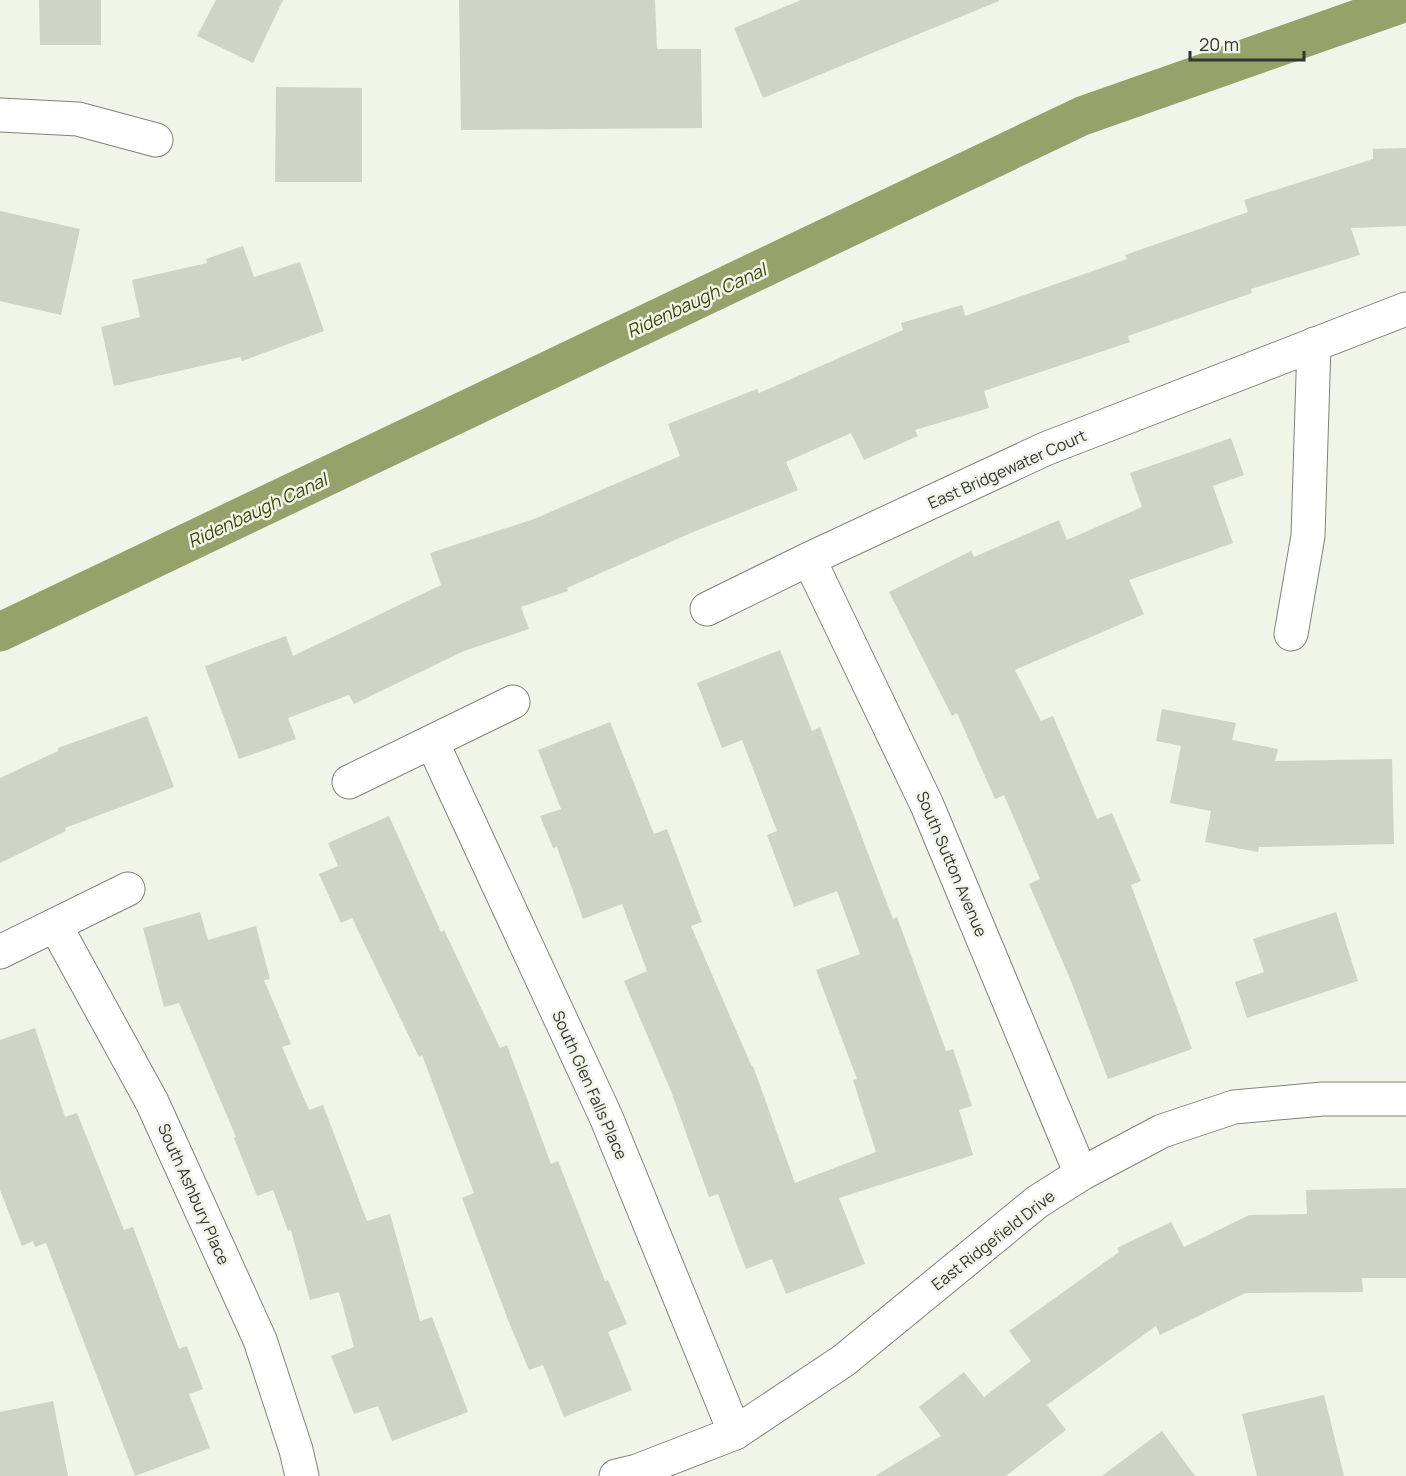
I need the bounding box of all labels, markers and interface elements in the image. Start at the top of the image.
scale bar [1190,24,1304,62]
text: 20 m [1199,32,1239,56]
water label: Ridenbaugh Canal [622,256,772,343]
street label: East Bridgewater Court [924,424,1090,514]
water label: Ridenbaugh Canal [183,466,333,553]
street label: South Sutton Avenue [911,788,993,940]
street label: South Glen Falls Place [547,1007,633,1163]
street label: South Ashbury Place [153,1120,235,1268]
street label: East Ridgefield Drive [927,1185,1059,1295]

